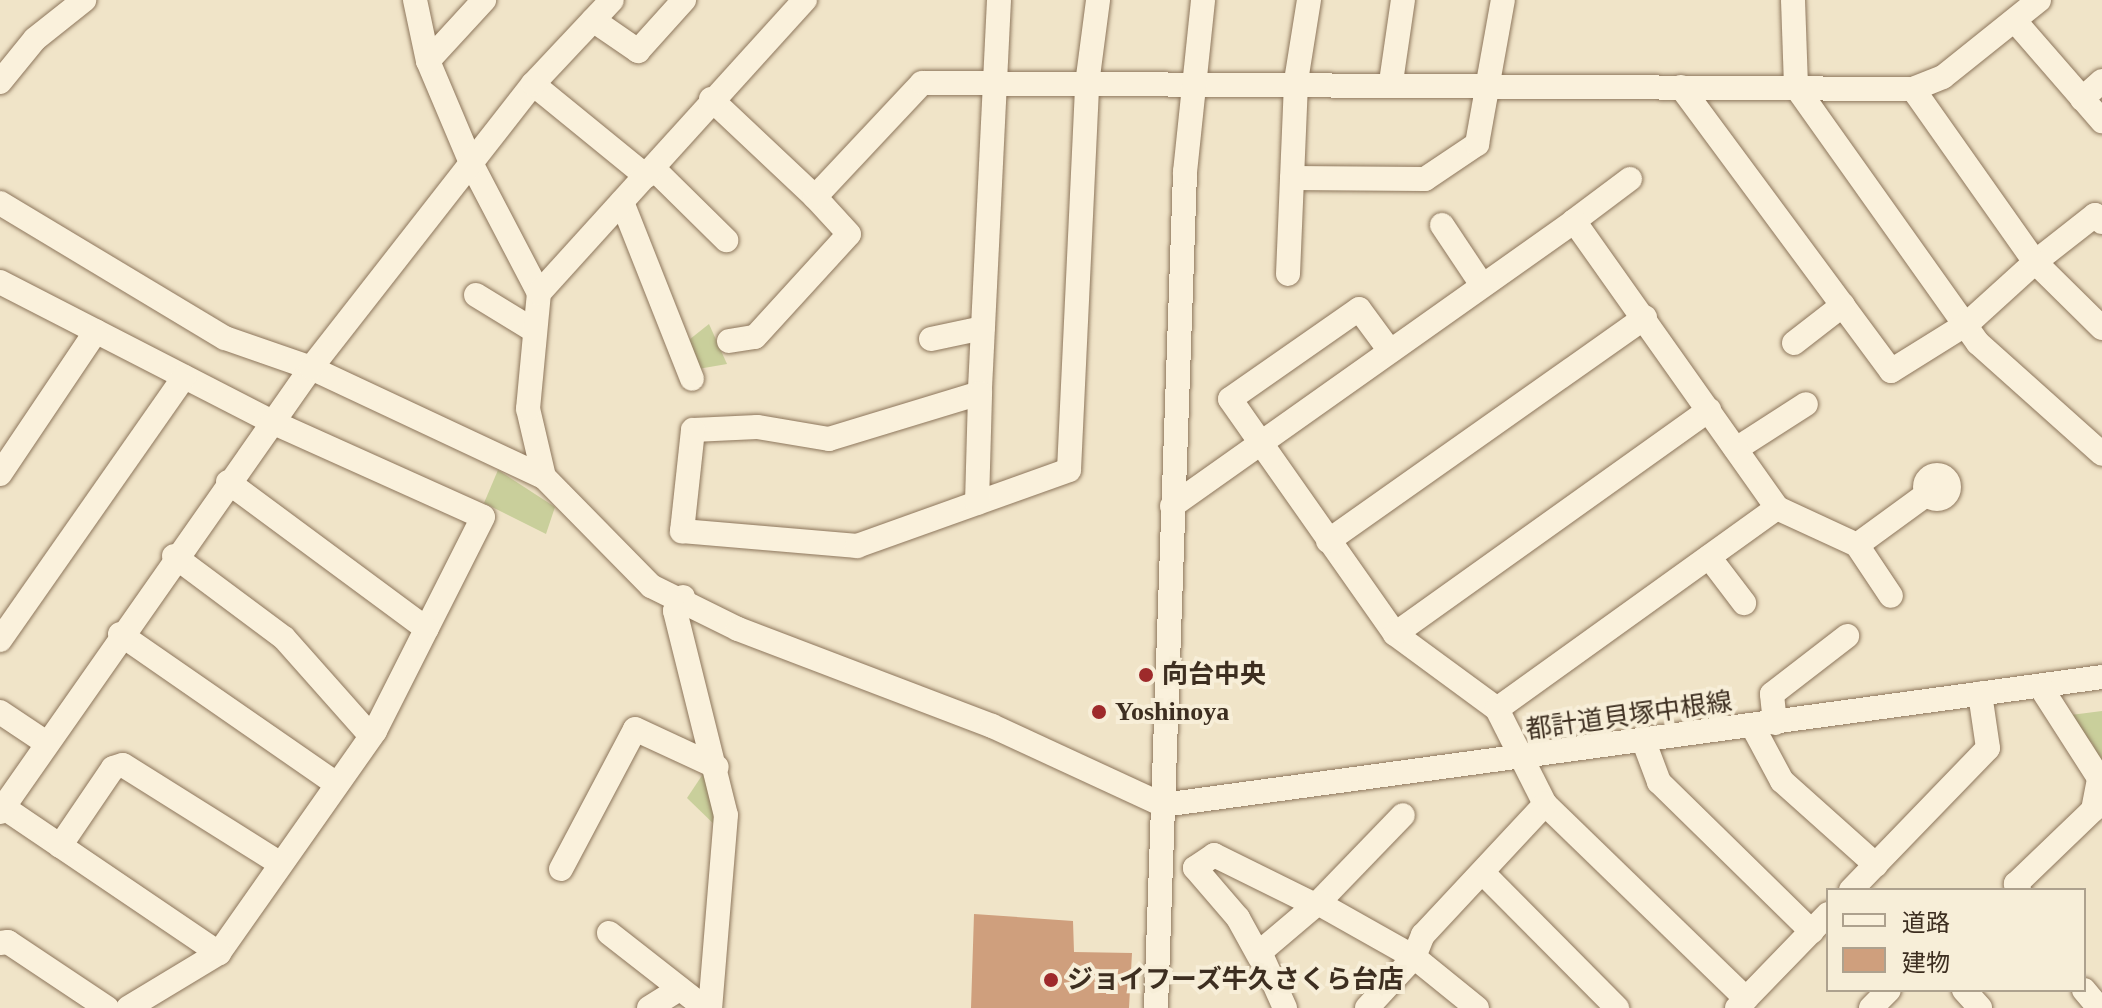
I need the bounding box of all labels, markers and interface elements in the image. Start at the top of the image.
place label: 向台中央 [1162,659,1266,691]
marker: 向台中央 [1137,666,1155,684]
street label: 都計道貝塚中根線 [1524,686,1734,746]
place label: Yoshinoya [1115,696,1229,728]
marker: Yoshinoya [1090,703,1108,721]
legend [1826,888,2086,992]
text: 道路 [1902,910,1950,936]
text: 建物 [1902,950,1950,976]
place label: ジョイフーズ牛久さくら台店 [1067,964,1405,996]
marker: ジョイフーズ牛久さくら台店 [1042,971,1060,989]

